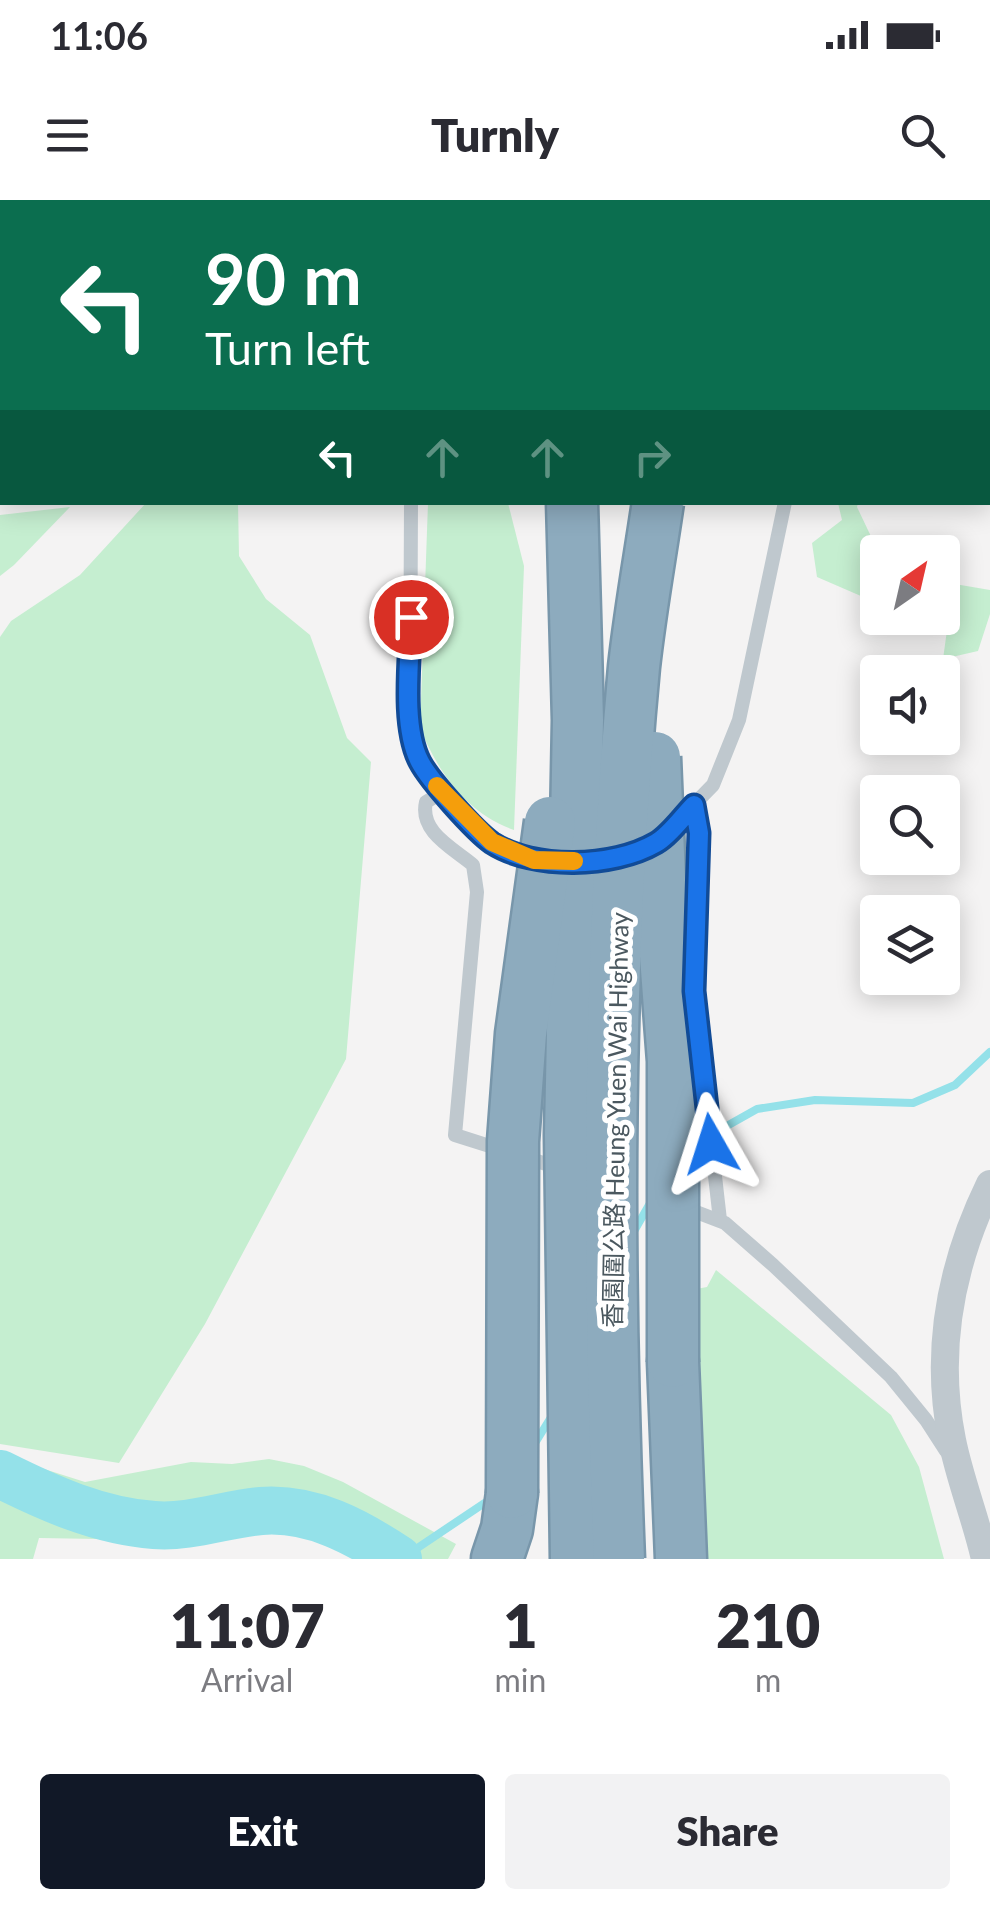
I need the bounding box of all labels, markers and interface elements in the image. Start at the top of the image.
text: 11:06 [50,12,148,58]
icon: menu [40,108,95,163]
text: Turnly [431,108,559,162]
icon: search [895,108,950,163]
text: 90 m [205,236,362,320]
icon: left [40,240,170,370]
text: Turn left [205,321,370,375]
icon: left [310,430,365,485]
icon: ahead [415,430,470,485]
icon: ahead [520,430,575,485]
icon: right [625,430,680,485]
north arrow [860,535,960,635]
map controls [860,535,960,995]
pin [369,575,454,660]
icon: arrive [384,590,439,645]
button: sound [860,655,960,755]
button: search [860,775,960,875]
button: layers [860,895,960,995]
street label: 香園圍公路 Heung Yuen Wai Highway [596,912,634,1328]
position arrow [659,1092,763,1196]
text: 11:07 [170,1589,325,1661]
text: 1 [503,1589,538,1661]
text: 210 [716,1589,820,1661]
text: Arrival [201,1660,293,1699]
text: min [494,1660,546,1699]
text: m [755,1660,781,1699]
button: Exit [40,1774,485,1889]
button: Share [505,1774,950,1889]

